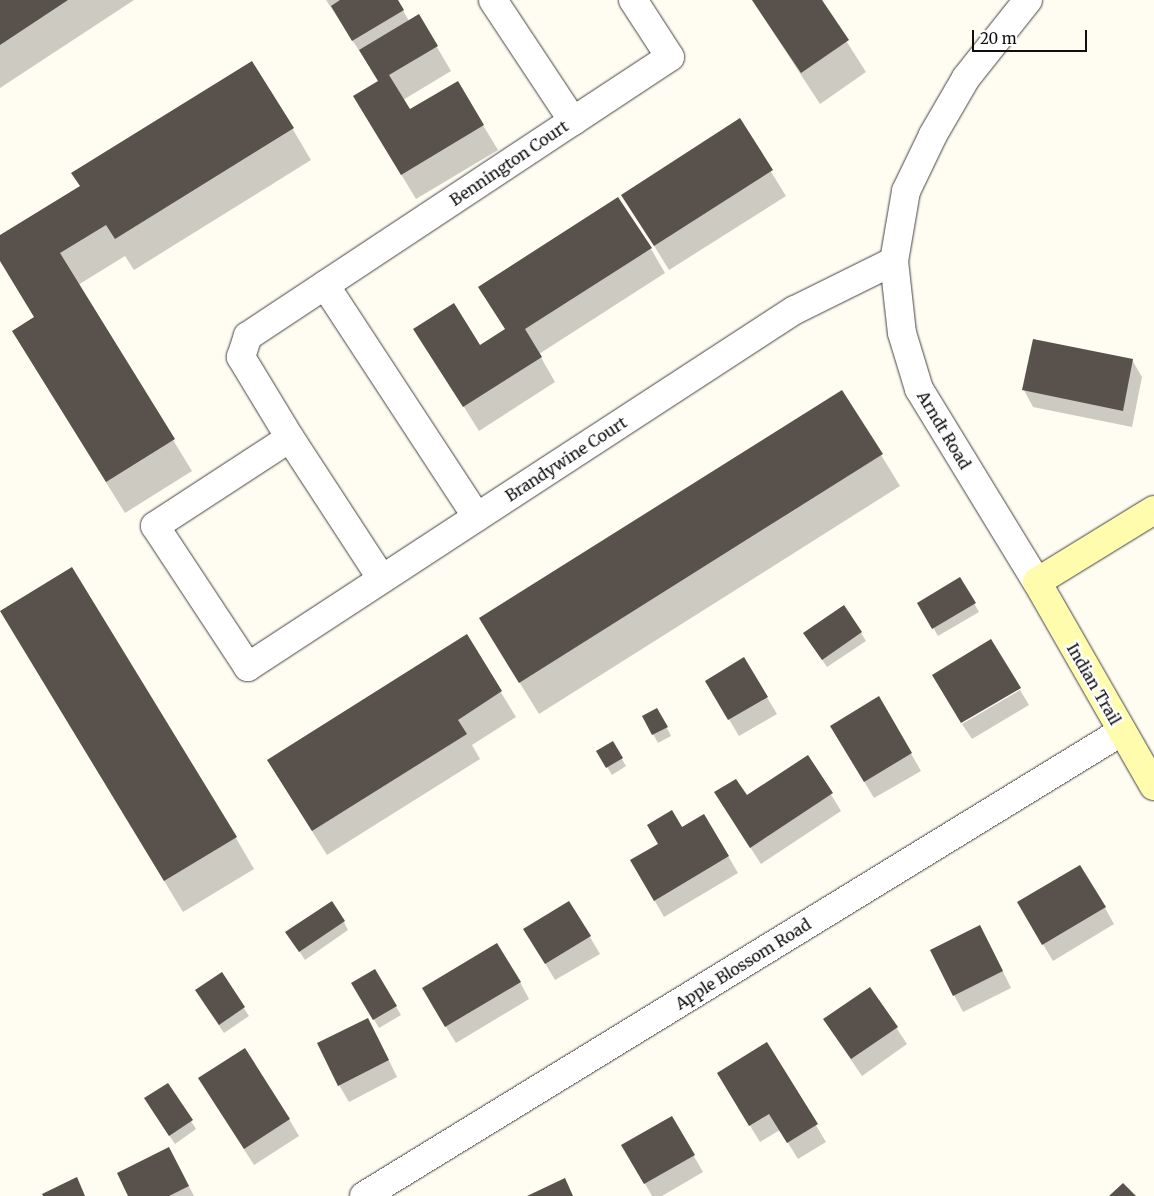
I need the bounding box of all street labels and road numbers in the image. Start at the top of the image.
street label: Bennington Court [446,116,572,210]
street label: Arndt Road [913,387,975,473]
street label: Brandywine Court [502,413,630,505]
street label: Indian Trail [1063,640,1125,728]
street label: Apple Blossom Road [672,915,814,1013]

